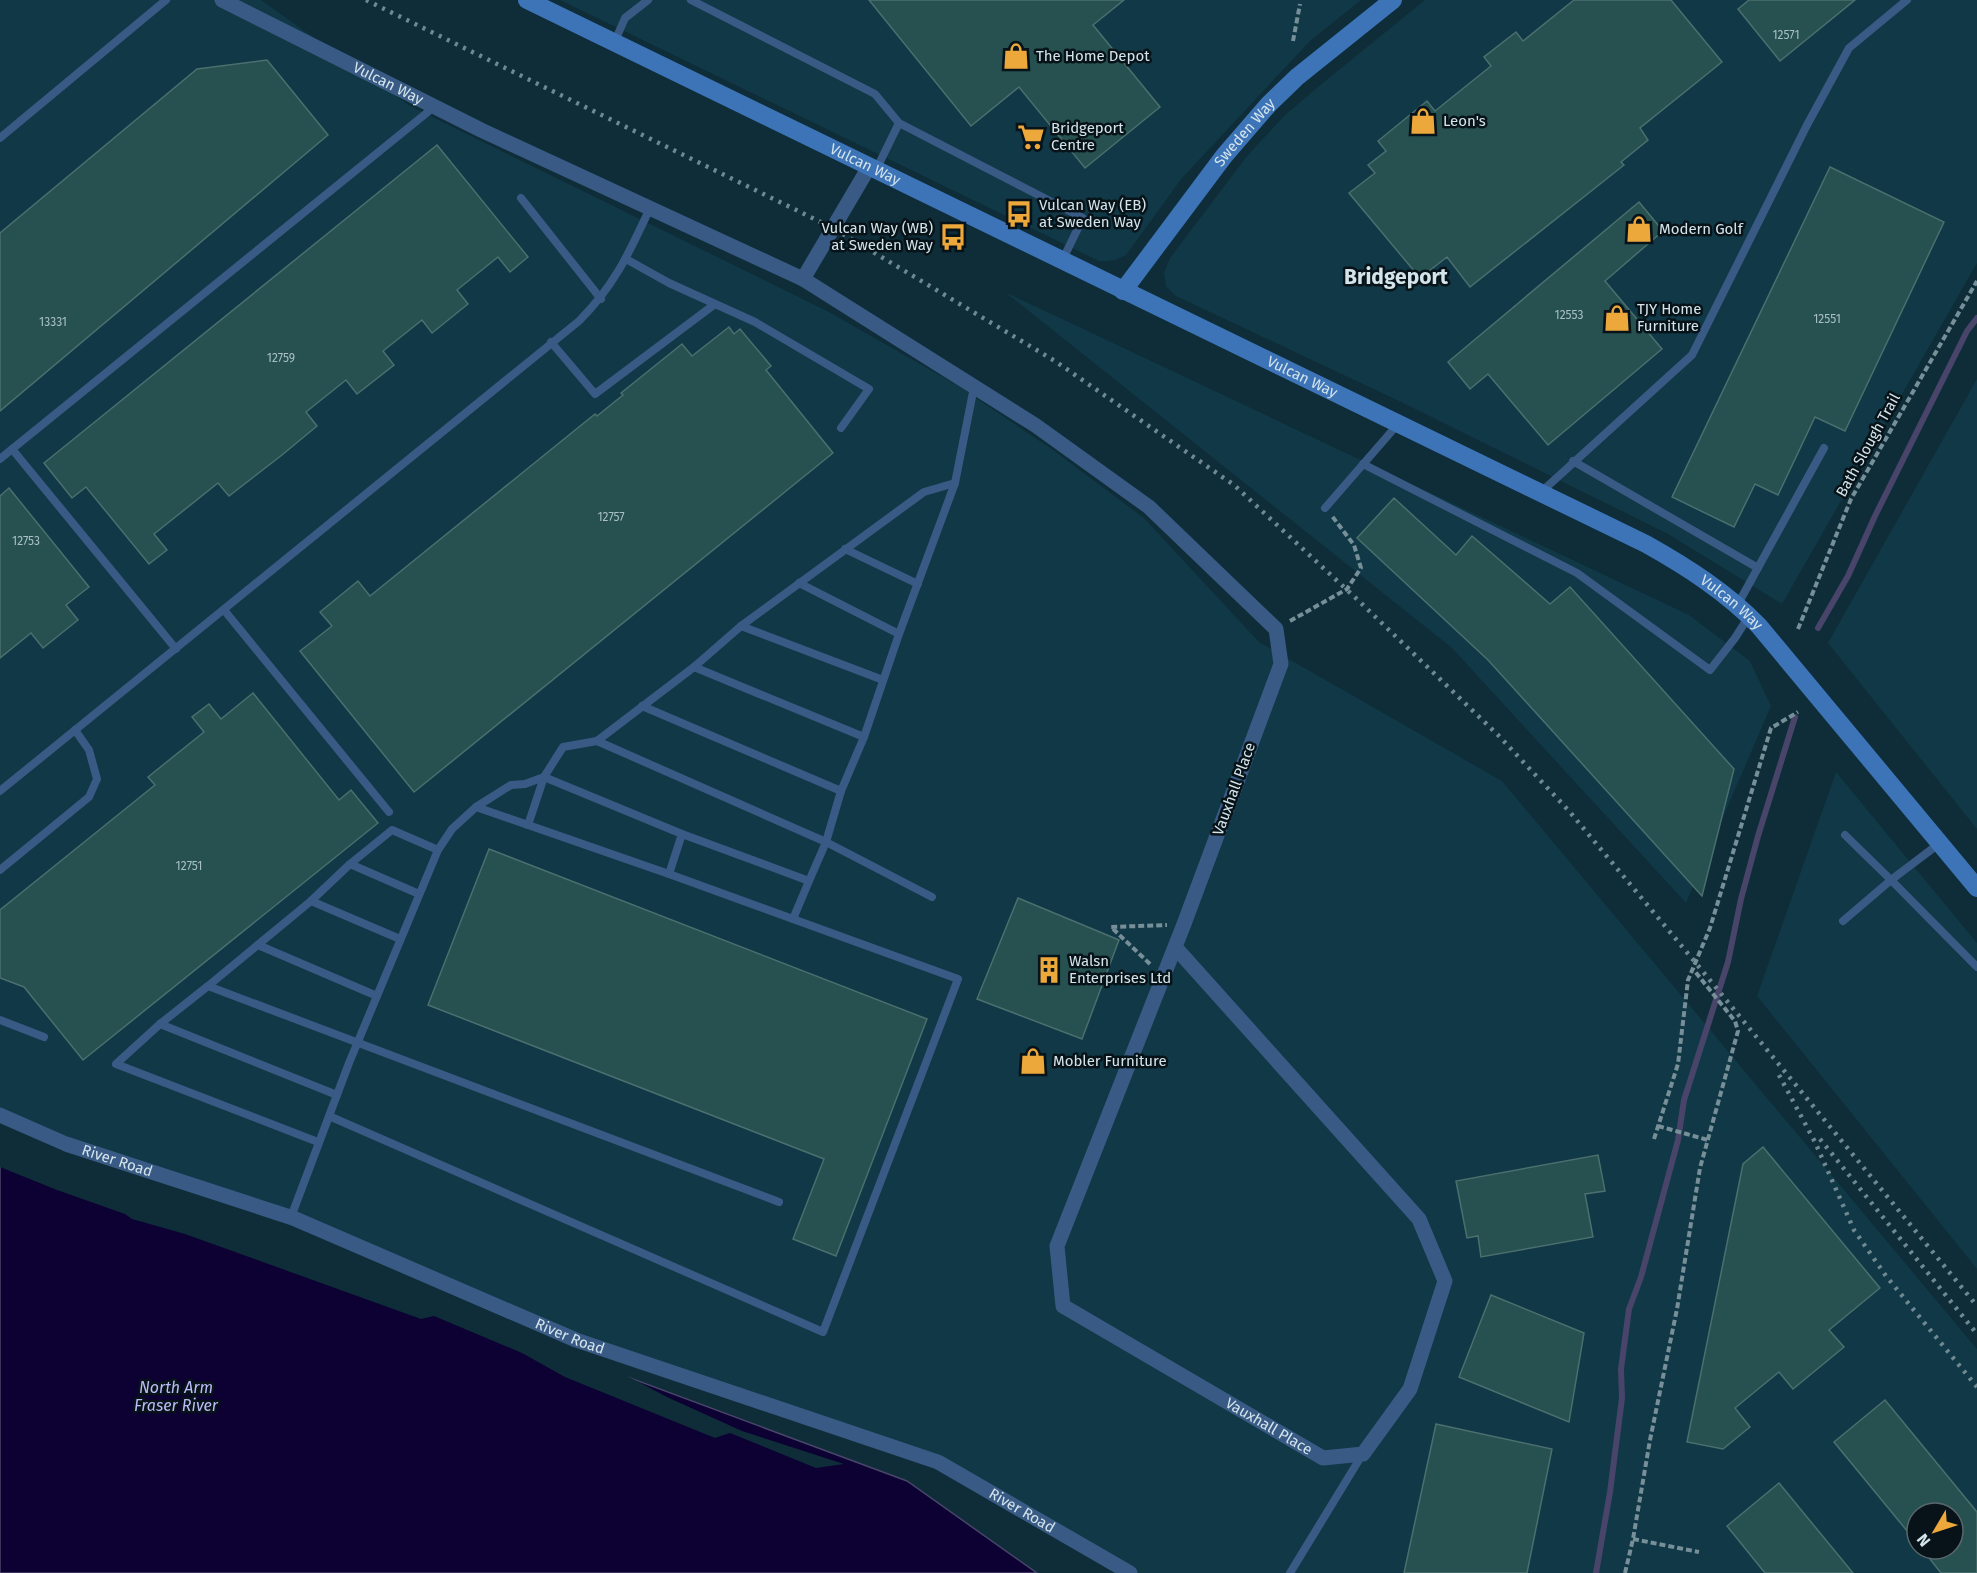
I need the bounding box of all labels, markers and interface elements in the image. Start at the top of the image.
house number: 12571 [1772,28,1800,42]
shop icon: The Home Depot [1001,41,1031,71]
place label: The Home Depot [1036,47,1150,65]
street label: Vulcan Way [350,58,427,109]
street label: Sweden Way [1210,94,1279,170]
shop icon: Leon's [1408,106,1438,136]
place label: Leon's [1443,112,1486,130]
place label: Bridgeport Centre [1051,119,1124,154]
supermarket icon: Bridgeport Centre [1016,122,1046,152]
street label: Vulcan Way [827,140,904,189]
place label: Vulcan Way (EB) at Sweden Way [1039,196,1146,231]
bus stop icon: Vulcan Way (EB) at Sweden Way [1004,199,1034,229]
shop icon: Modern Golf [1624,214,1654,244]
place label: Vulcan Way (WB) at Sweden Way [822,219,934,254]
place label: Modern Golf [1659,220,1744,238]
bus stop icon: Vulcan Way (WB) at Sweden Way [938,222,968,252]
district label: Bridgeport [1344,264,1449,290]
place label: TJY Home Furniture [1637,300,1701,335]
shop icon: TJY Home Furniture [1602,303,1632,333]
house number: 12553 [1554,308,1584,322]
house number: 12551 [1813,312,1841,326]
house number: 13331 [39,315,67,329]
house number: 12759 [267,351,295,365]
street label: Vulcan Way [1264,352,1341,402]
street label: Bath Slough Trail [1832,390,1904,500]
house number: 12757 [597,510,625,524]
house number: 12753 [12,534,40,548]
street label: Vulcan Way [1697,571,1767,634]
street label: Vauxhall Place [1209,740,1259,838]
house number: 12751 [176,859,202,873]
place label: Walsn Enterprises Ltd [1069,952,1171,987]
building icon: Walsn Enterprises Ltd [1034,955,1064,985]
shop icon: Mobler Furniture [1018,1046,1048,1076]
place label: Mobler Furniture [1053,1052,1167,1070]
street label: River Road [80,1141,155,1181]
street label: River Road [532,1314,607,1358]
water label: North Arm Fraser River [134,1378,219,1415]
street label: Vauxhall Place [1222,1394,1316,1459]
street label: River Road [986,1484,1058,1537]
north arrow [1905,1501,1965,1561]
text: N [1913,1530,1934,1550]

